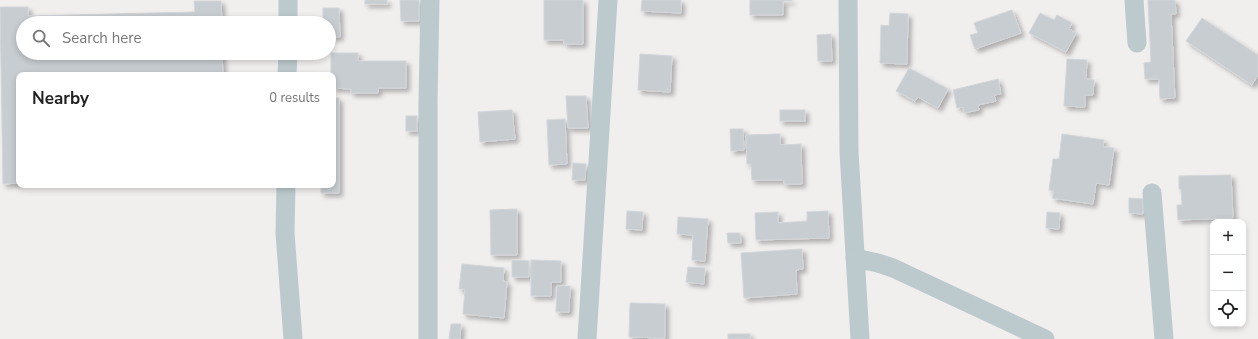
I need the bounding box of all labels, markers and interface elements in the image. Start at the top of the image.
search box [16,16,336,60]
icon: search [30,27,52,49]
text: Search here [62,28,142,48]
text: Nearby [32,87,89,110]
text: 0 results [269,89,320,107]
map controls [1210,219,1246,327]
button: + [1210,219,1246,255]
button: − [1210,255,1246,291]
button: locate [1210,291,1246,327]

